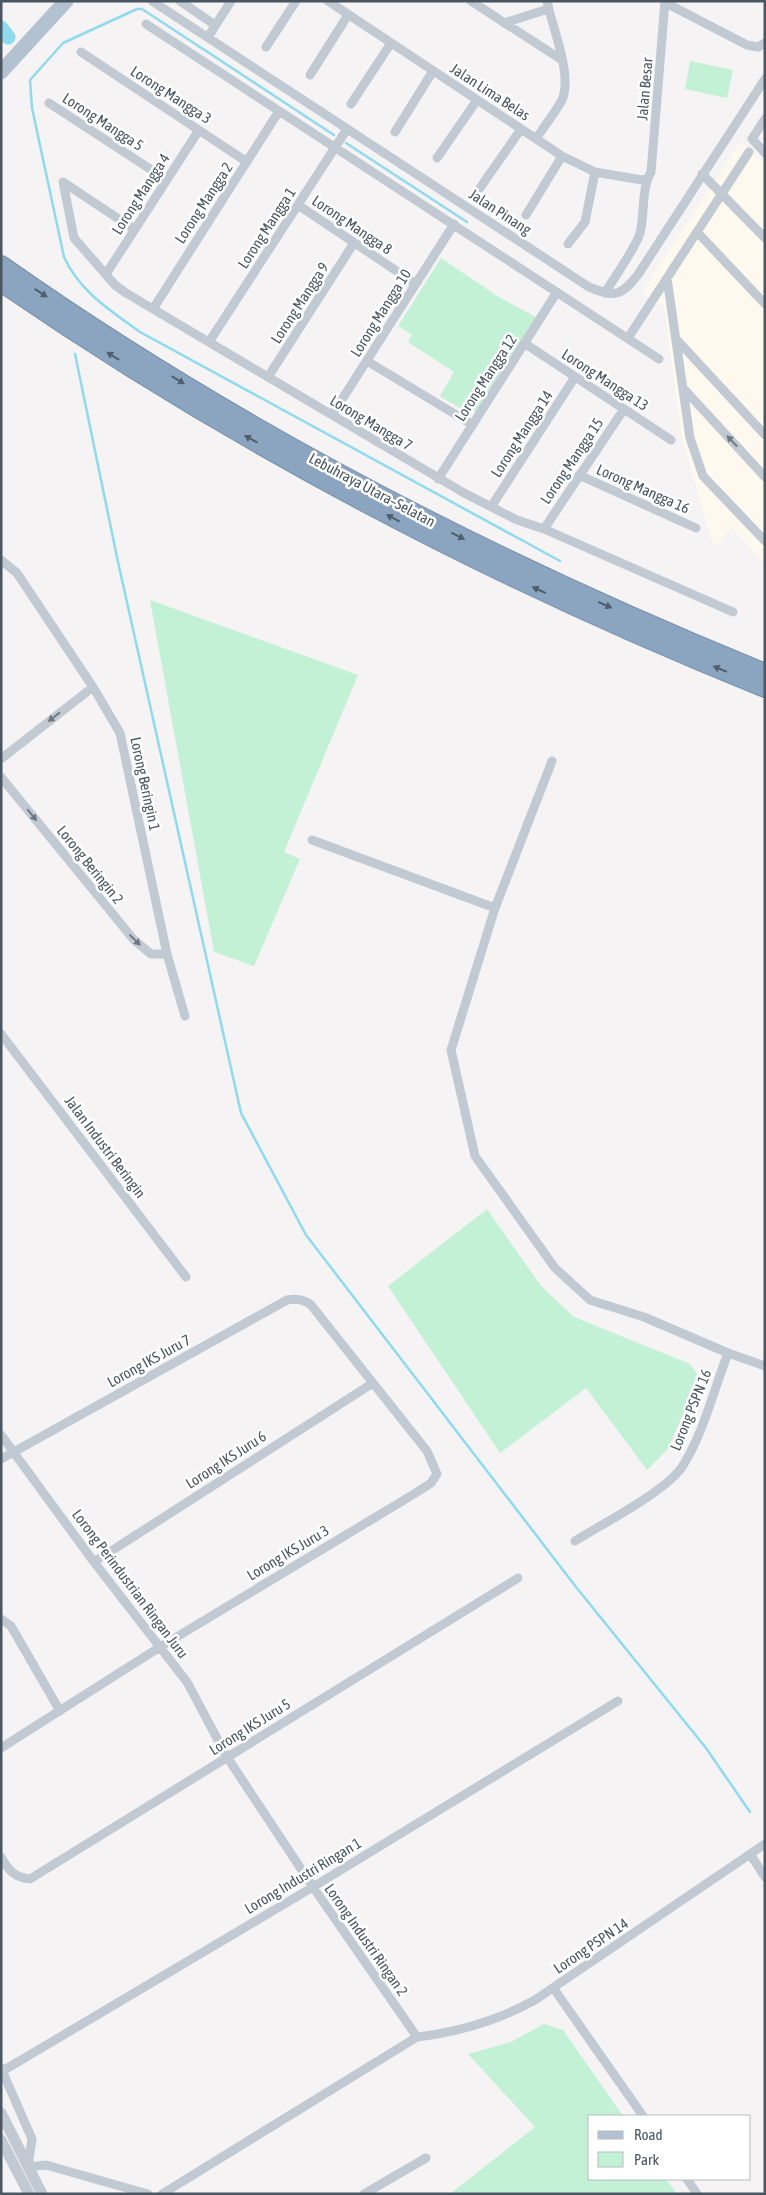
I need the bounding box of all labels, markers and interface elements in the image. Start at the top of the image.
street label: Jalan Besar [633,56,656,121]
street label: Jalan Lima Belas [447,60,533,124]
street label: Lorong Mangga 3 [128,62,215,127]
street label: Lorong Mangga 5 [60,89,147,154]
street label: Lorong Mangga 4 [108,150,173,237]
street label: Lorong Mangga 2 [171,159,236,246]
street label: Lorong Mangga 1 [234,184,299,271]
street label: Jalan Pinang [466,185,535,238]
street label: Lorong Mangga 8 [309,192,395,258]
street label: Lorong Mangga 9 [267,259,332,346]
street label: Lorong Mangga 10 [347,266,414,360]
one-way arrow [35,288,48,298]
street label: Lorong Mangga 12 [451,331,520,424]
street label: Lorong Mangga 13 [559,345,652,414]
one-way arrow [106,351,120,360]
one-way arrow [172,376,185,385]
street label: Lorong Mangga 14 [487,387,556,480]
street label: Lorong Mangga 7 [327,391,415,454]
street label: Lorong Mangga 15 [537,415,607,507]
one-way arrow [244,435,258,444]
one-way arrow [726,435,738,447]
street label: Lebuhraya Utara–Selatan [306,449,438,530]
street label: Lorong Mangga 16 [594,460,692,517]
one-way arrow [386,514,400,522]
one-way arrow [451,532,465,540]
one-way arrow [532,586,546,594]
one-way arrow [598,602,612,610]
one-way arrow [713,665,727,673]
one-way arrow [48,712,61,723]
street label: Lorong Beringin 1 [127,735,164,832]
one-way arrow [26,808,37,821]
street label: Lorong Beringin 2 [54,822,127,907]
one-way arrow [129,934,141,946]
street label: Jalan Industri Beringin [62,1092,149,1201]
street label: Lorong IKS Juru 7 [104,1331,193,1390]
street label: Lorong PSPN 16 [667,1367,715,1453]
street label: Lorong IKS Juru 6 [182,1427,269,1492]
street label: Lorong Perindustrian Ringan Juru [69,1506,192,1661]
street label: Lorong IKS Juru 3 [244,1521,332,1584]
street label: Lorong IKS Juru 5 [206,1695,293,1758]
street label: Lorong Industri Ringan 1 [241,1834,364,1917]
street label: Lorong Industri Ringan 2 [321,1880,411,1999]
street label: Lorong PSPN 14 [550,1914,631,1977]
legend [588,2115,751,2180]
text: Road [634,2126,663,2143]
text: Park [634,2151,659,2168]

